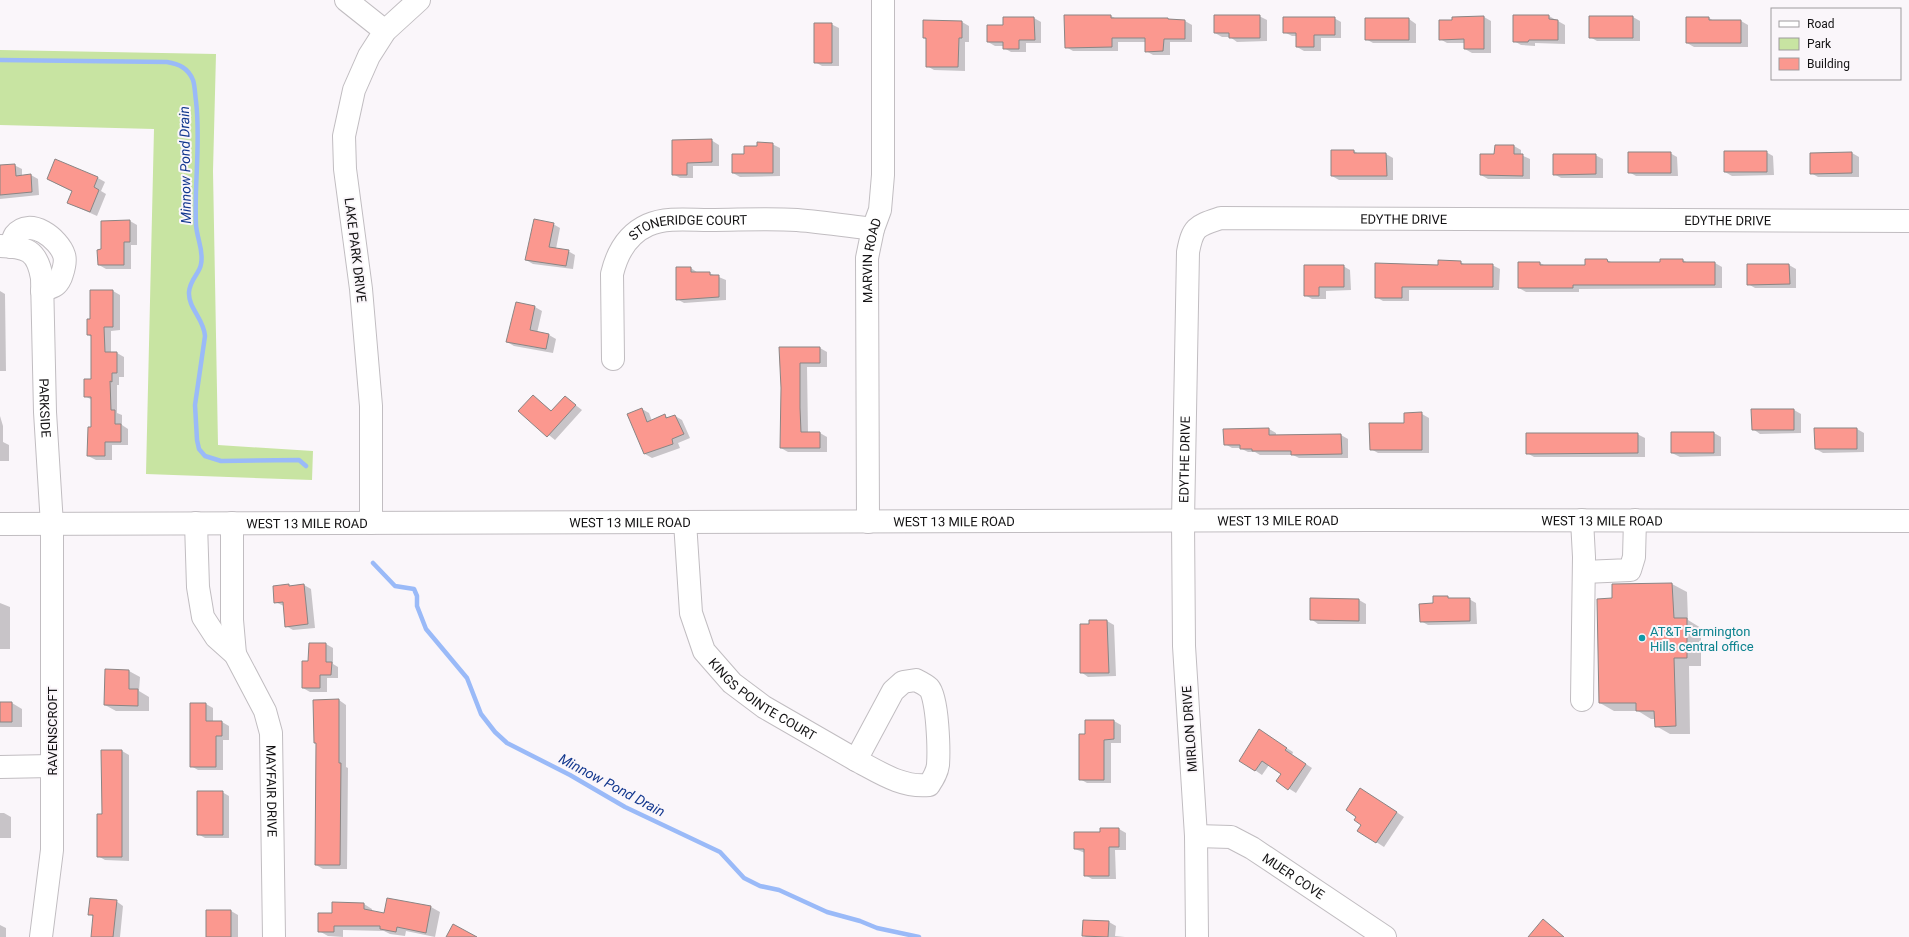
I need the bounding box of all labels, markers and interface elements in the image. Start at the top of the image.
legend [1771,8,1901,80]
text: Road [1807,17,1835,31]
text: Park [1807,37,1832,51]
text: Building [1807,57,1850,71]
water label: Minnow Pond Drain [176,106,194,224]
street label: LAKE PARK DRIVE [342,197,369,303]
street label: STONERIDGE COURT [626,212,748,243]
street label: EDYTHE DRIVE [1360,212,1447,227]
street label: EDYTHE DRIVE [1684,213,1771,228]
street label: MARVIN ROAD [860,216,884,303]
street label: PARKSIDE [36,378,54,438]
street label: EDYTHE DRIVE [1176,416,1193,503]
street label: WEST 13 MILE ROAD [1217,513,1339,528]
street label: WEST 13 MILE ROAD [1541,513,1663,529]
street label: WEST 13 MILE ROAD [893,514,1015,529]
street label: WEST 13 MILE ROAD [569,515,691,530]
street label: WEST 13 MILE ROAD [246,516,368,531]
place label: AT&T Farmington Hills central office [1650,624,1754,654]
marker: AT&T Farmington Hills central office [1637,633,1647,643]
street label: KINGS POINTE COURT [706,655,819,744]
street label: MIRLON DRIVE [1179,685,1200,773]
street label: RAVENSCROFT [45,686,60,776]
street label: MAYFAIR DRIVE [263,745,280,837]
water label: Minnow Pond Drain [556,750,668,820]
street label: MUER COVE [1260,850,1327,902]

